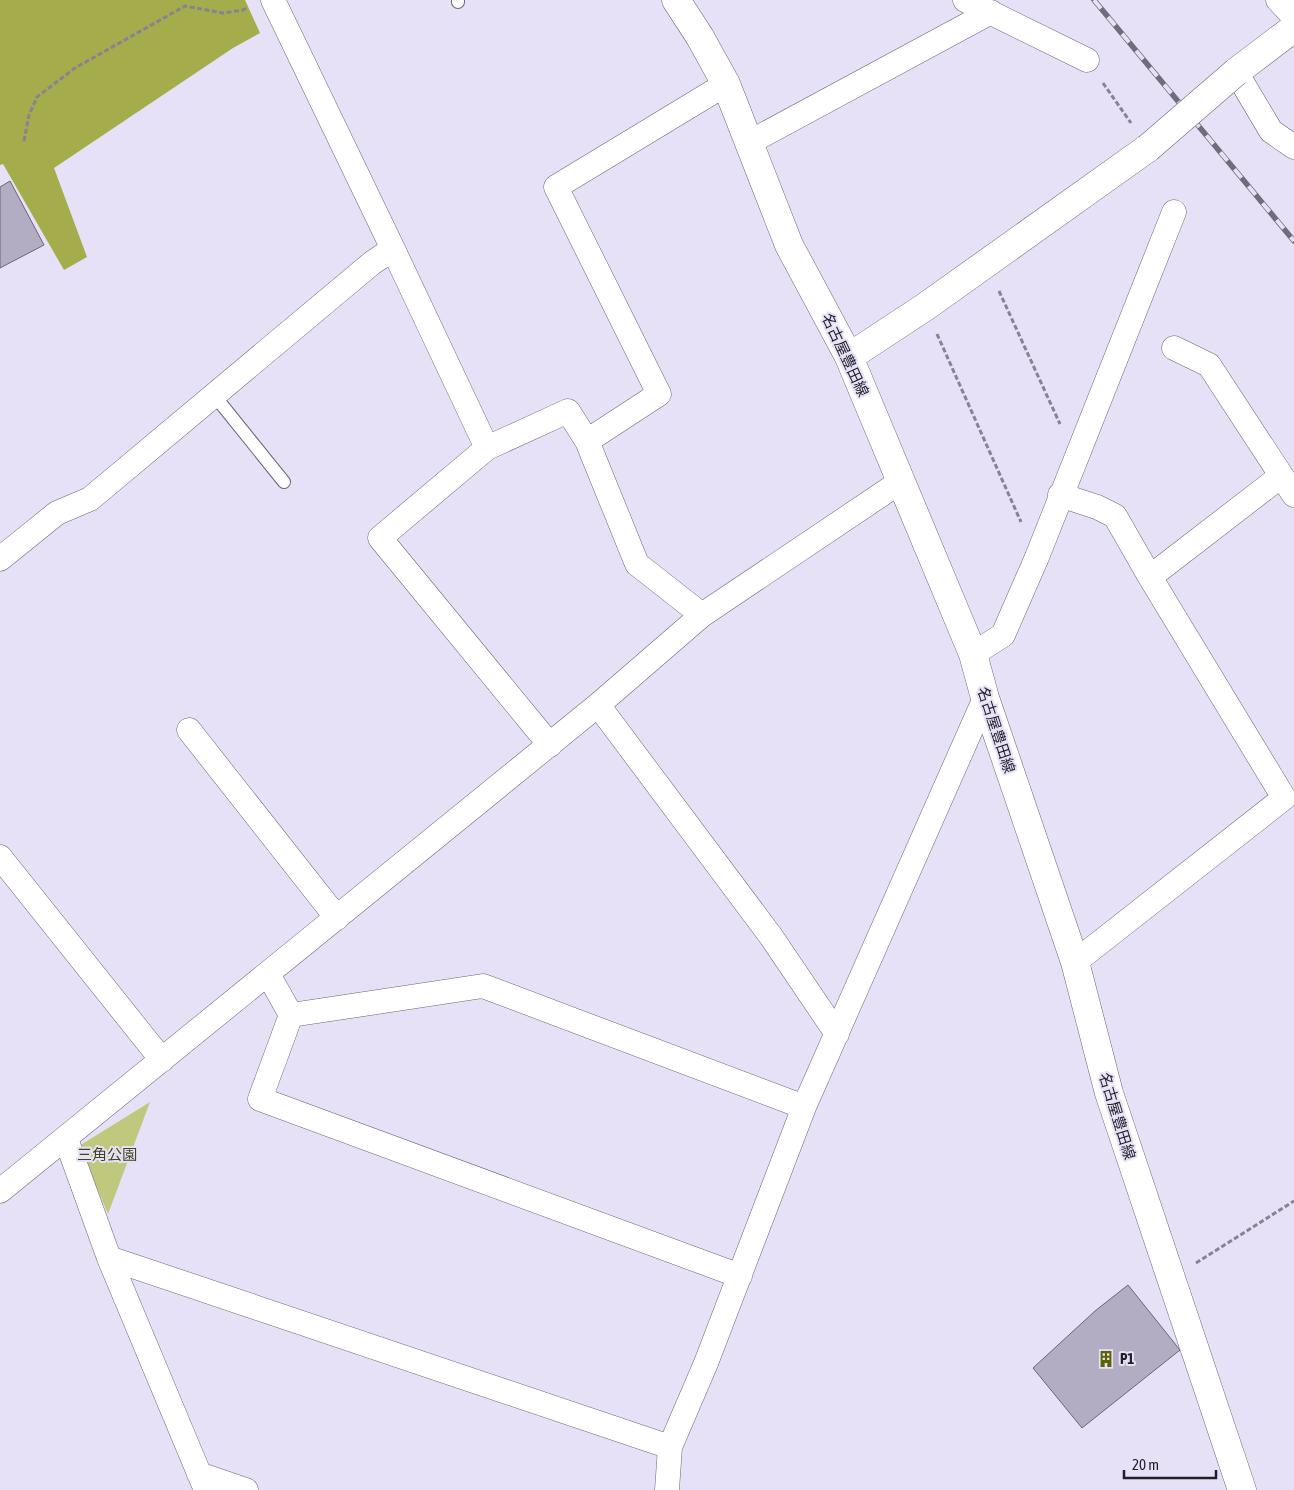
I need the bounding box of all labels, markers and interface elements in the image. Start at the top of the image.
street label: 名古屋豊田線 [819,310,872,399]
street label: 名古屋豊田線 [974,684,1018,775]
street label: 名古屋豊田線 [1096,1070,1139,1161]
park label: 三角公園 [77,1146,137,1163]
building icon: P1 [1096,1349,1116,1369]
place label: P1 [1120,1350,1134,1367]
scale bar [1124,1448,1216,1480]
text: 20 m [1132,1456,1159,1473]

